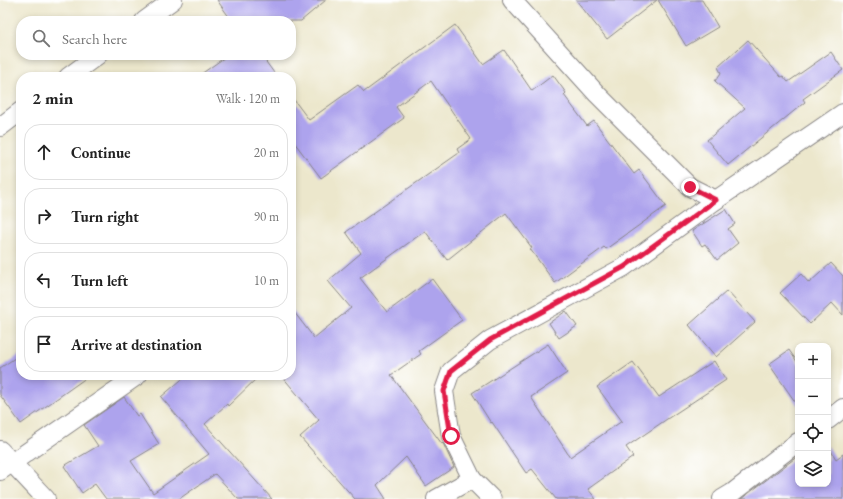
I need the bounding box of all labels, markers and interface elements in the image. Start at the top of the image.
search box [16,16,296,60]
icon: search [30,27,52,49]
text: Search here [62,29,127,48]
text: 2 min [32,87,73,109]
text: Walk · 120 m [216,90,280,107]
icon: ahead [33,141,55,163]
text: Continue [71,143,131,162]
text: 20 m [254,144,279,161]
route end [681,178,699,196]
icon: right [33,205,55,227]
text: Turn right [71,207,139,226]
text: 90 m [254,208,279,225]
icon: left [33,269,55,291]
text: Turn left [71,271,128,290]
text: 10 m [254,272,279,289]
icon: arrive [33,333,55,355]
text: Arrive at destination [71,335,202,354]
map controls [795,343,831,487]
button: + [795,343,831,379]
button: − [795,379,831,415]
button: locate [795,415,831,451]
route start [442,427,460,445]
button: layers [795,451,831,487]

